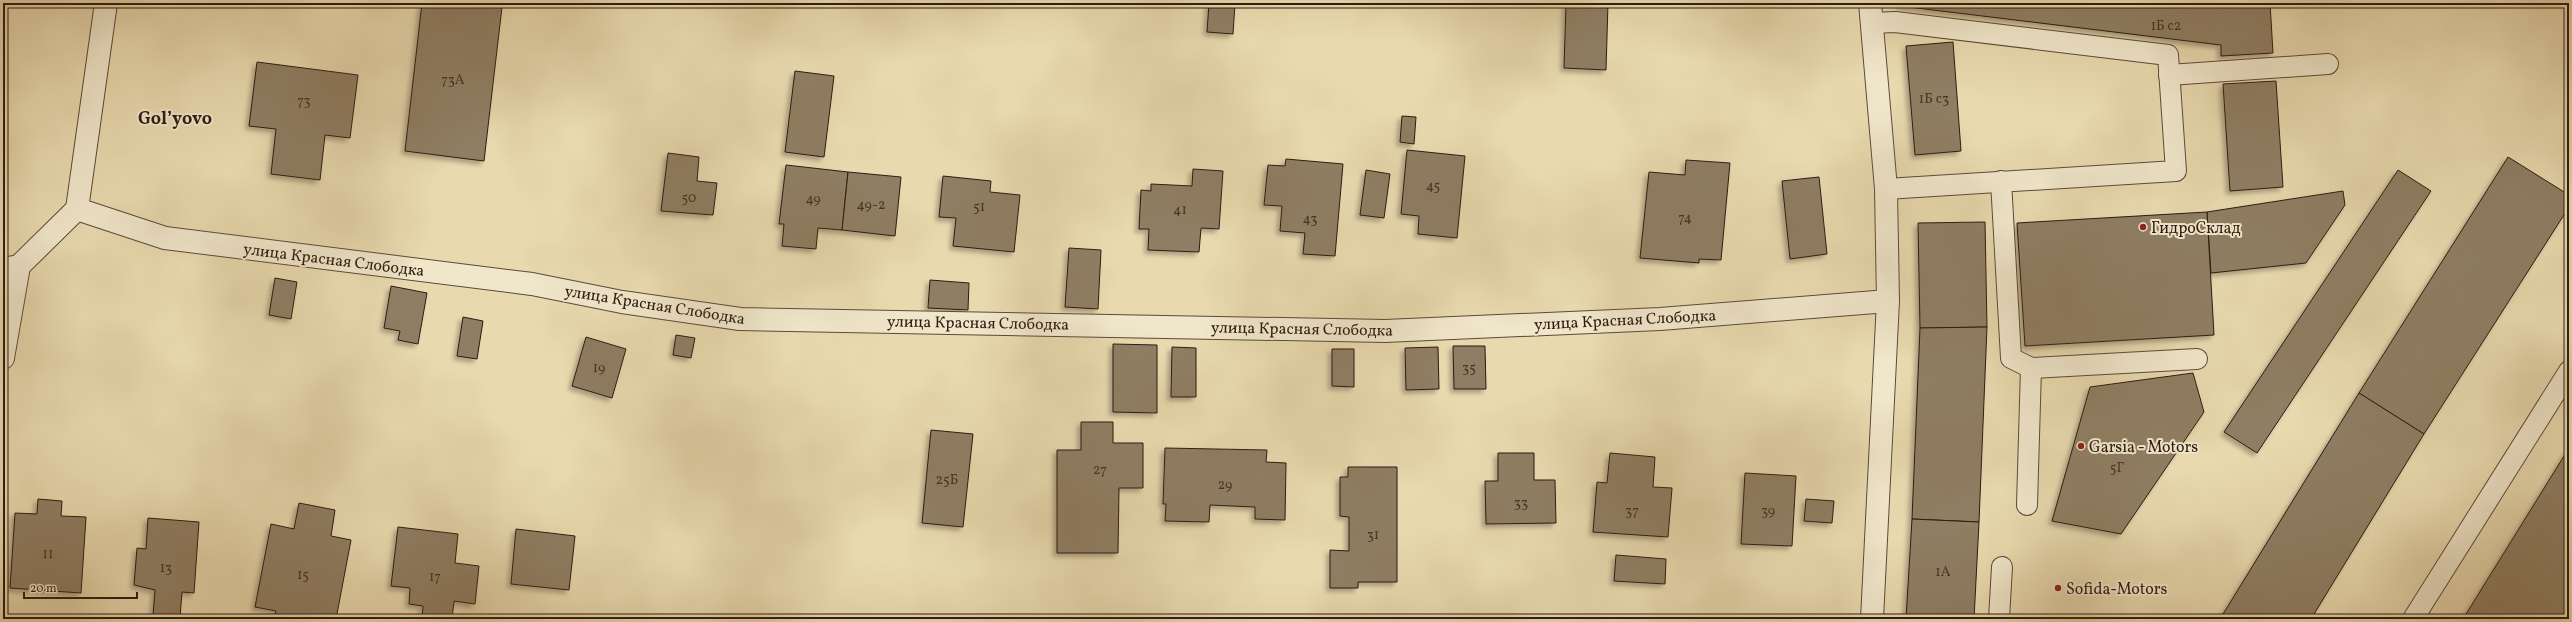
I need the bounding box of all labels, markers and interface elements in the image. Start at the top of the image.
house number: 1Б с2 [2151,17,2181,36]
house number: 73А [441,71,465,90]
house number: 1Б с3 [1919,90,1949,109]
house number: 73 [297,92,311,111]
district label: Gol’yovo [138,107,212,132]
house number: 45 [1426,177,1440,196]
house number: 50 [682,189,696,208]
house number: 49 [805,190,821,209]
house number: 49-2 [856,196,886,215]
house number: 51 [973,198,985,217]
house number: 41 [1173,201,1187,220]
house number: 74 [1678,209,1692,228]
house number: 43 [1303,210,1317,229]
place label: ГидроСклад [2151,218,2241,240]
marker: ГидроСклад [2138,222,2148,232]
street label: улица Красная Слободка [242,239,426,283]
street label: улица Красная Слободка [563,281,746,331]
street label: улица Красная Слободка [1533,305,1717,337]
street label: улица Красная Слободка [887,311,1069,337]
street label: улица Красная Слободка [1211,317,1393,343]
house number: 19 [593,359,605,378]
house number: 35 [1462,359,1476,378]
place label: Garsia - Motors [2089,437,2198,459]
marker: Garsia - Motors [2076,441,2086,451]
house number: 5Г [2110,459,2124,478]
house number: 27 [1093,461,1107,480]
house number: 25Б [936,471,958,490]
house number: 29 [1218,476,1232,495]
house number: 33 [1514,494,1528,513]
house number: 37 [1625,502,1639,521]
house number: 39 [1761,502,1775,521]
house number: 31 [1367,526,1379,545]
house number: 11 [43,545,53,564]
house number: 13 [160,559,172,578]
house number: 1А [1935,563,1951,582]
house number: 15 [297,566,309,585]
house number: 17 [429,568,441,587]
scale bar [24,574,137,600]
place label: Sofida-Motors [2066,579,2168,601]
text: 20 m [30,581,57,597]
marker: Sofida-Motors [2053,583,2063,593]

